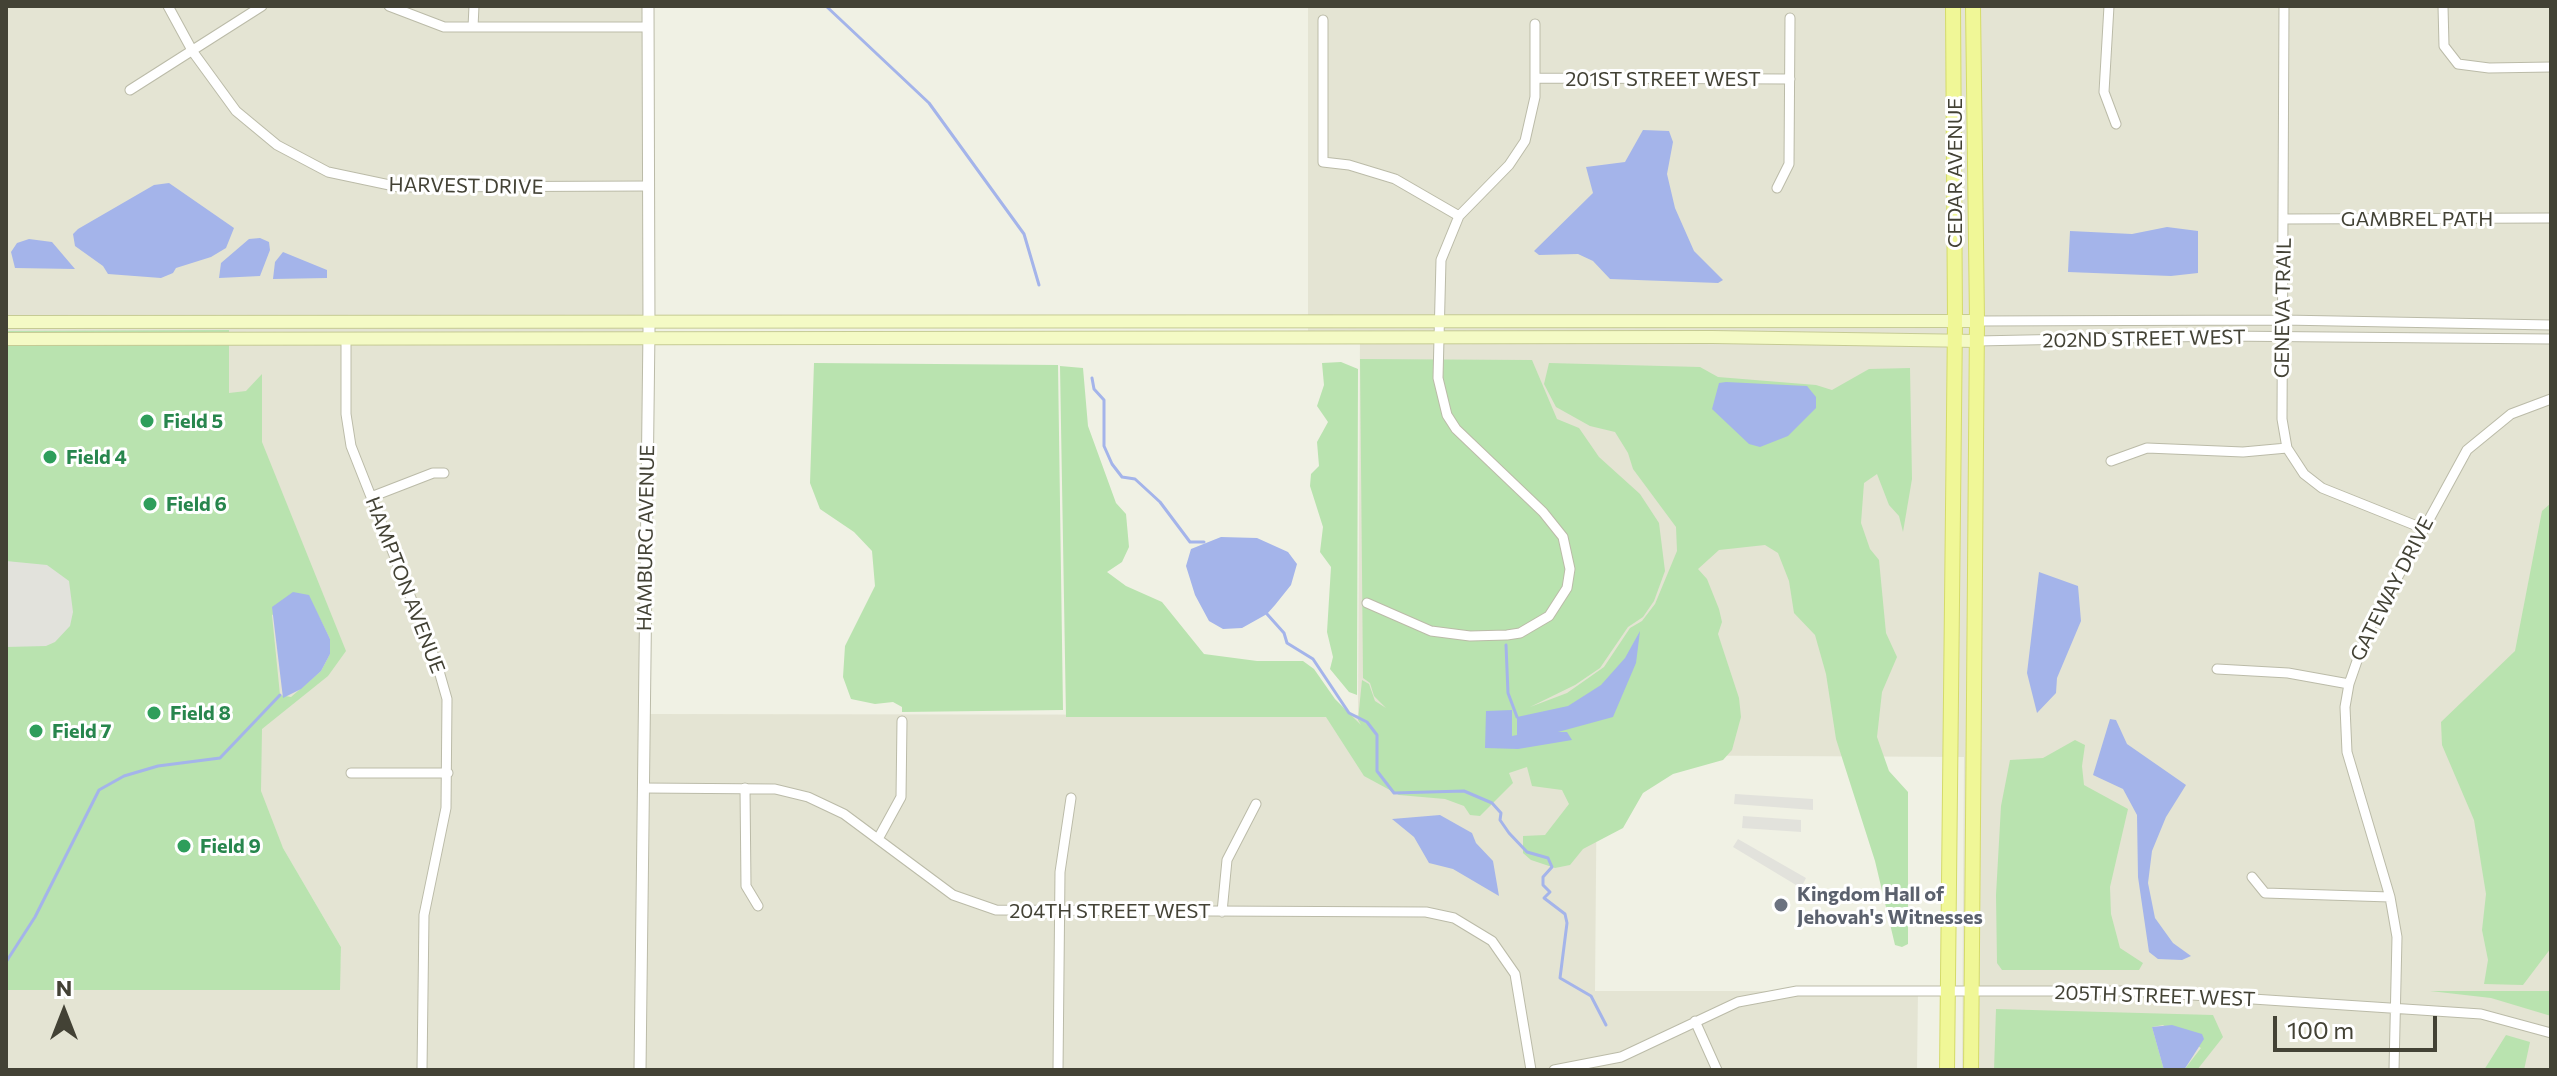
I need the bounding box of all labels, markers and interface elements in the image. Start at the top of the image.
street label: 201ST STREET WEST [1565,67,1761,91]
street label: CEDAR AVENUE [1943,98,1967,248]
street label: HARVEST DRIVE [388,173,544,199]
street label: GAMBREL PATH [2341,207,2493,231]
street label: GENEVA TRAIL [2270,238,2296,378]
street label: 202ND STREET WEST [2042,325,2246,353]
place label: Field 5 [163,409,223,433]
marker: Field 5 [138,412,156,430]
place label: Field 4 [66,445,127,469]
street label: HAMBURG AVENUE [632,445,660,631]
marker: Field 4 [41,448,59,466]
place label: Field 6 [166,492,227,516]
street label: HAMPTON AVENUE [360,493,450,677]
marker: Field 6 [141,495,159,513]
street label: GATEWAY DRIVE [2345,513,2439,665]
place label: Field 8 [170,701,231,725]
marker: Field 8 [145,704,163,722]
place label: Field 7 [52,719,112,743]
marker: Field 7 [27,722,45,740]
place label: Field 9 [200,834,261,858]
marker: Field 9 [175,837,193,855]
place label: Kingdom Hall of Jehovah's Witnesses [1797,882,1983,929]
marker: Kingdom Hall of Jehovah's Witnesses [1772,896,1790,914]
street label: 204TH STREET WEST [1009,899,1211,923]
north arrow [24,972,104,1052]
text: N [56,974,72,1001]
street label: 205TH STREET WEST [2054,980,2256,1012]
scale bar [2277,1000,2441,1050]
text: 100 m [2287,1015,2354,1044]

